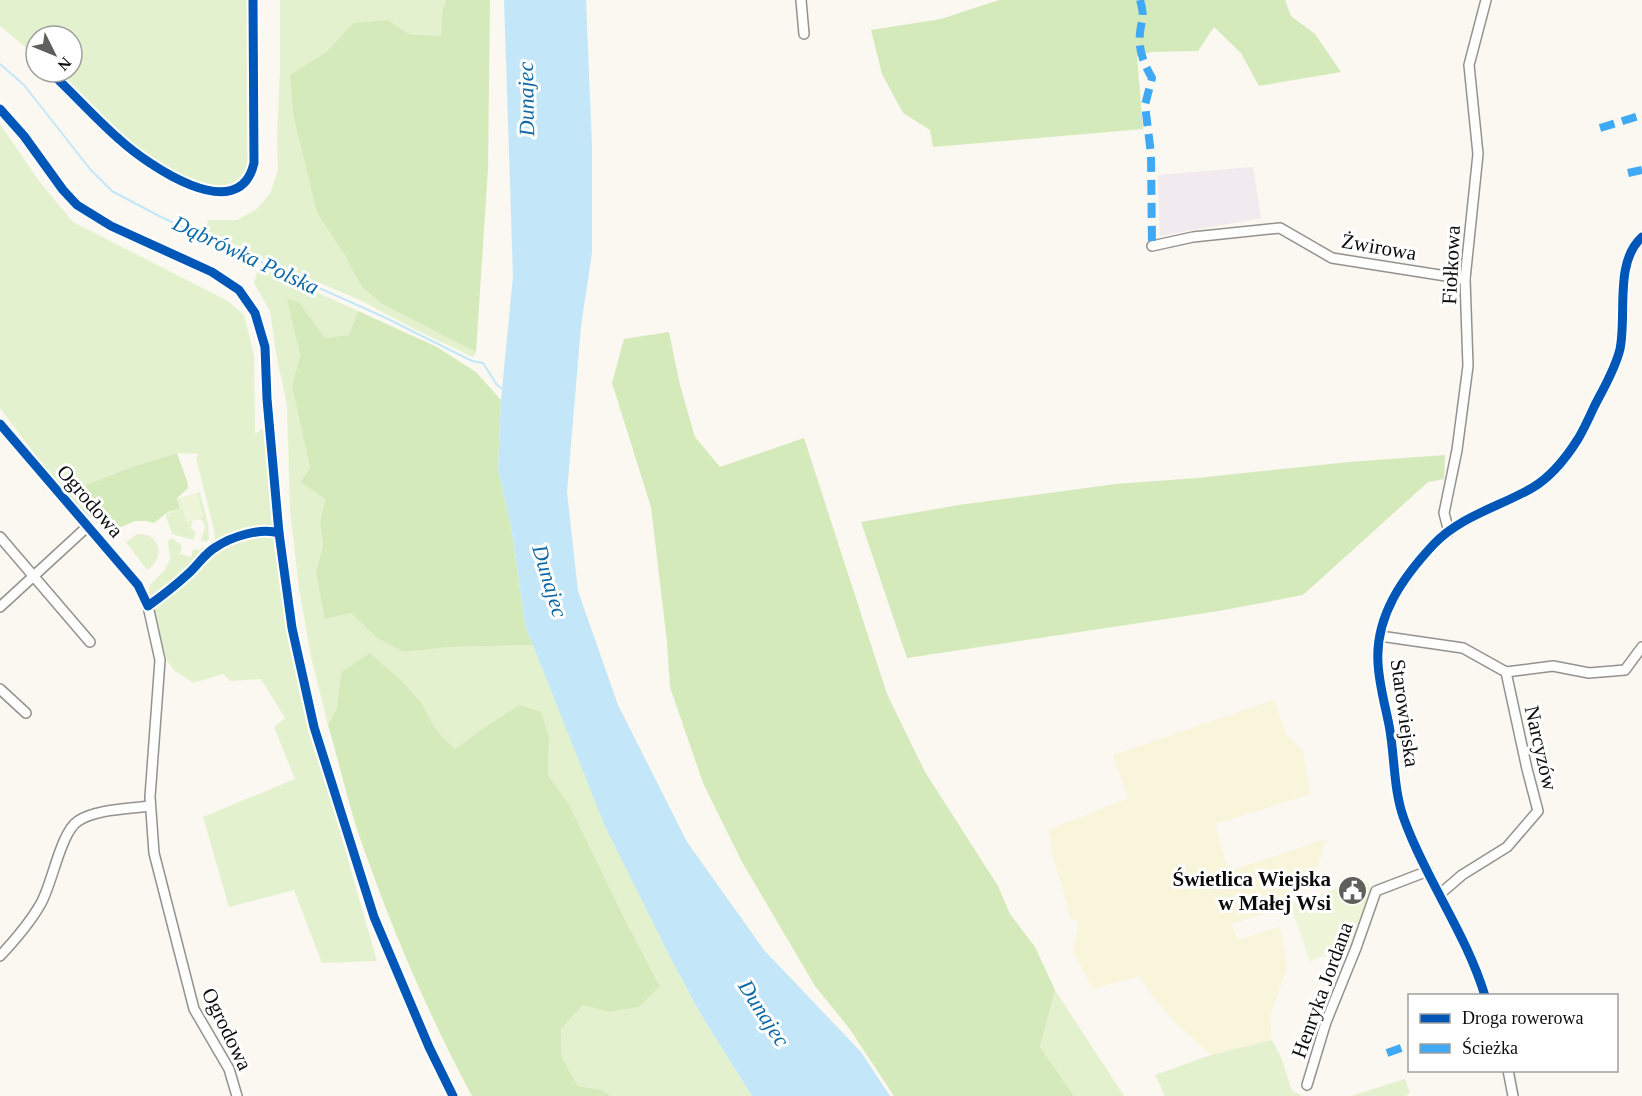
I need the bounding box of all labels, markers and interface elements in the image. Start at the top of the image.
north arrow [24,24,84,84]
text: N [54,54,75,74]
water label: Dunajec [513,61,539,137]
water label: Dąbrówka Polska [168,210,323,300]
street label: Fiołkowa [1437,224,1465,305]
street label: Żwirowa [1340,229,1419,266]
street label: Ogrodowa [52,460,129,543]
water label: Dunajec [527,541,573,621]
street label: Starowiejska [1386,658,1425,769]
street label: Narcyzów [1520,703,1563,794]
place label: Świetlica Wiejska w Małej Wsi [1173,867,1331,915]
public building icon: Świetlica Wiejska w Małej Wsi [1336,875,1368,907]
street label: Henryka Jordana [1286,918,1358,1061]
water label: Dunajec [733,974,795,1051]
street label: Ogrodowa [197,984,258,1075]
legend [1408,994,1618,1072]
text: Droga rowerowa [1462,1008,1583,1028]
text: Ścieżka [1462,1037,1518,1058]

